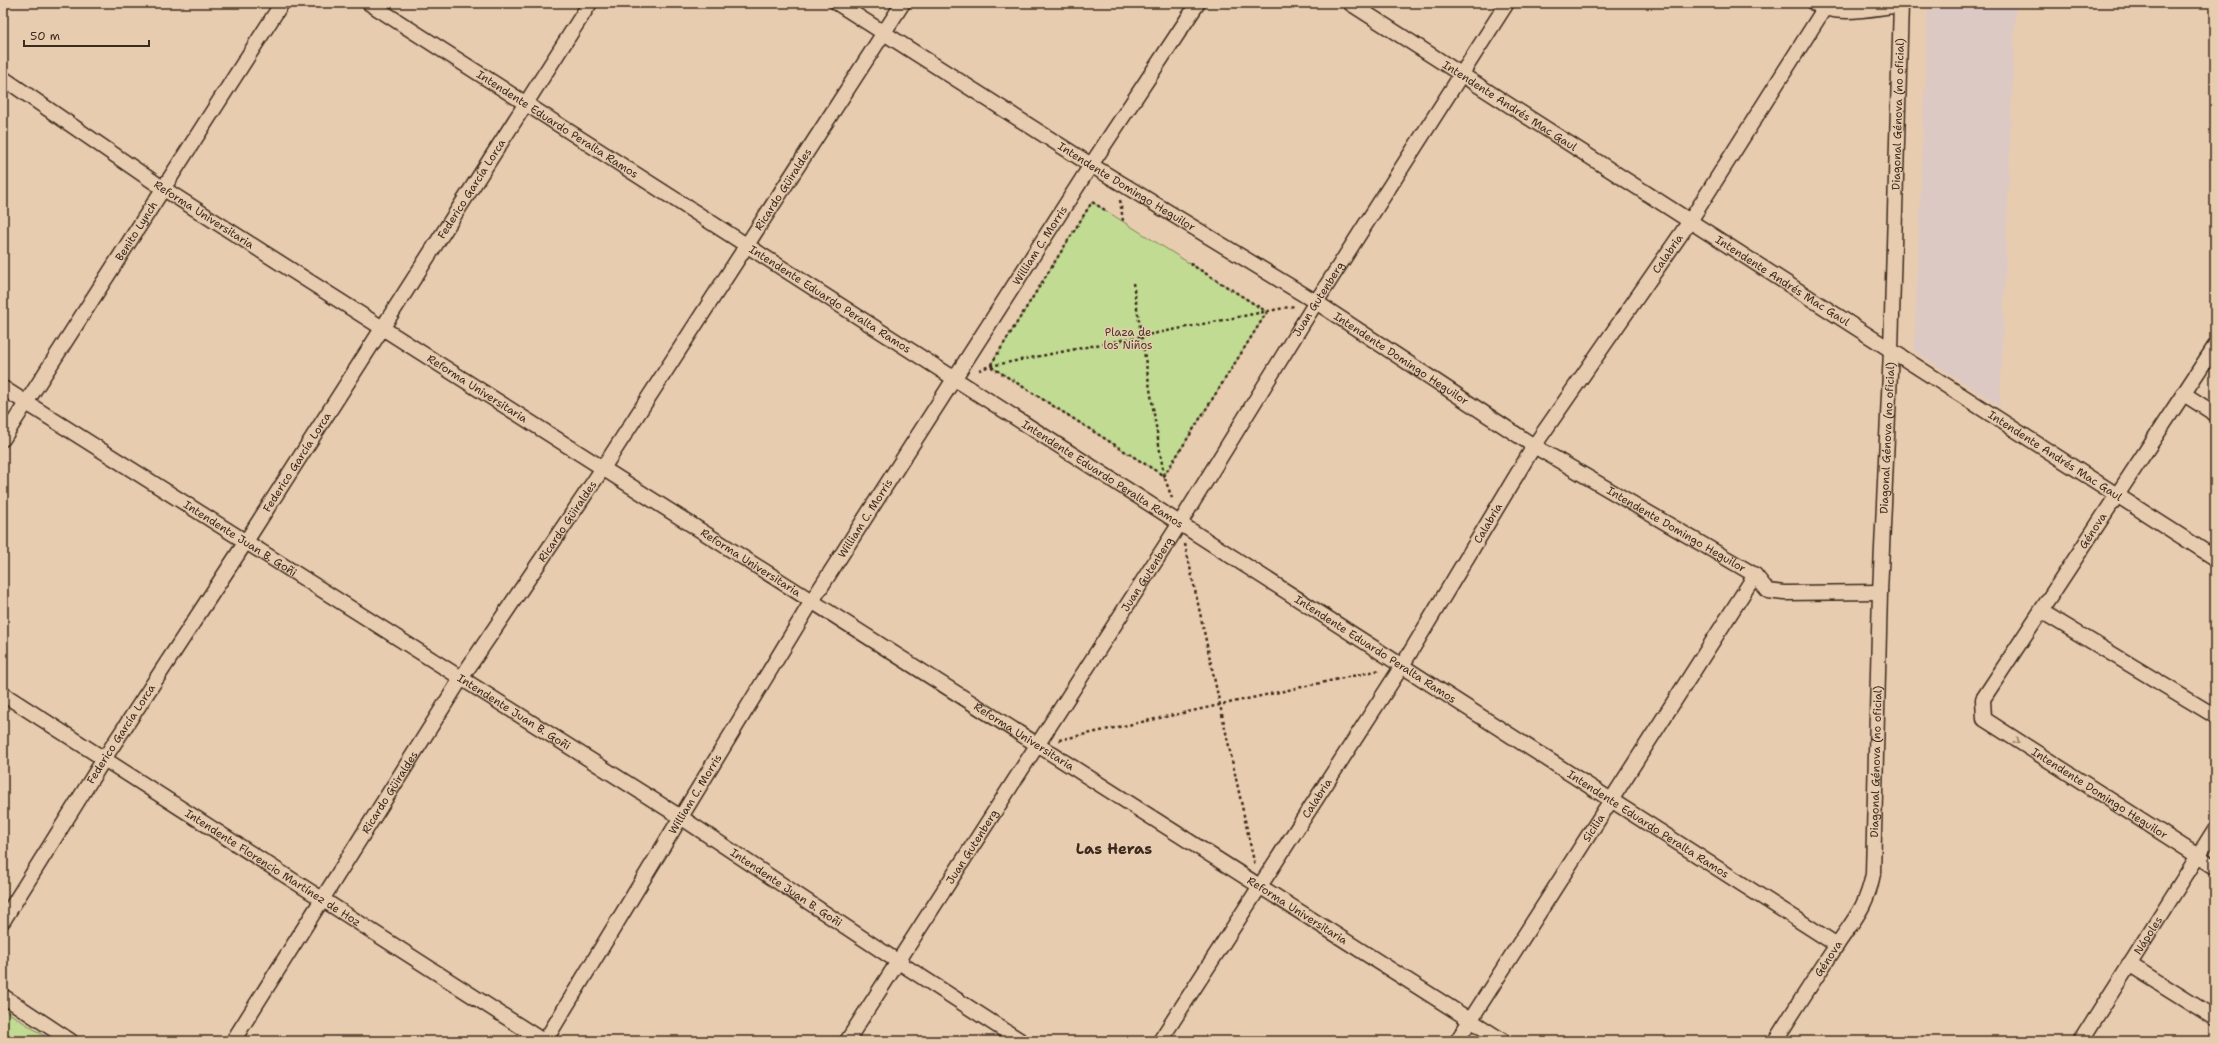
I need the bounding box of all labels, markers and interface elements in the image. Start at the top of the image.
scale bar [24,22,149,48]
text: 50 m [30,28,60,44]
street label: Diagonal Génova (no oficial) [1888,38,1907,190]
street label: Intendente Andrés Mac Gaul [1440,57,1581,155]
street label: Intendente Eduardo Peralta Ramos [474,67,641,181]
street label: Federico García Lorca [434,136,509,242]
street label: Intendente Domingo Heguilor [1055,138,1198,234]
street label: Ricardo Güiraldes [751,145,815,233]
street label: Reforma Universitaria [151,177,257,252]
street label: Benito Lynch [112,198,161,264]
street label: William C. Morris [1009,203,1071,288]
street label: Calabria [1649,231,1686,276]
street label: Intendente Andrés Mac Gaul [1713,232,1853,330]
street label: Intendente Eduardo Peralta Ramos [746,241,914,356]
street label: Juan Gutenberg [1289,258,1348,339]
street label: Intendente Domingo Heguilor [1331,308,1472,408]
park label: Plaza de los Niños [1104,325,1152,353]
street label: Reforma Universitaria [424,351,531,426]
street label: Diagonal Génova (no oficial) [1876,362,1898,514]
street label: Intendente Andrés Mac Gaul [1985,407,2126,505]
street label: Federico García Lorca [259,409,334,515]
street label: Intendente Eduardo Peralta Ramos [1019,416,1187,531]
street label: William C. Morris [834,476,896,561]
street label: Ricardo Güiraldes [534,478,600,565]
street label: Intendente Domingo Heguilor [1604,483,1749,576]
street label: Intendente Juan B. Goñi [181,497,300,580]
street label: Calabria [1470,500,1506,546]
street label: Génova [2076,510,2110,552]
street label: Reforma Universitaria [698,525,804,600]
street label: Juan Gutenberg [1118,534,1177,614]
street label: Intendente Eduardo Peralta Ramos [1292,591,1459,706]
street label: Intendente Juan B. Goñi [455,670,574,753]
street label: Federico García Lorca [83,681,158,787]
street label: Diagonal Génova (no oficial) [1866,686,1885,838]
street label: Reforma Universitaria [971,699,1077,774]
one-way arrow [2013,736,2020,743]
street label: Intendente Domingo Heguilor [2029,744,2171,842]
street label: Ricardo Güiraldes [358,748,421,836]
street label: William C. Morris [665,751,725,837]
street label: Intendente Eduardo Peralta Ramos [1565,766,1732,881]
street label: Calabria [1298,775,1335,821]
street label: Intendente Florencio Martínez de Hoz [182,805,364,930]
street label: Juan Gutenberg [942,806,1002,887]
street label: Sicilia [1579,811,1608,845]
district label: Las Heras [1076,839,1152,859]
street label: Intendente Juan B. Goñi [727,845,845,930]
street label: Reforma Universitaria [1244,873,1351,948]
street label: Nápoles [2130,913,2166,957]
street label: Génova [1811,937,1845,980]

